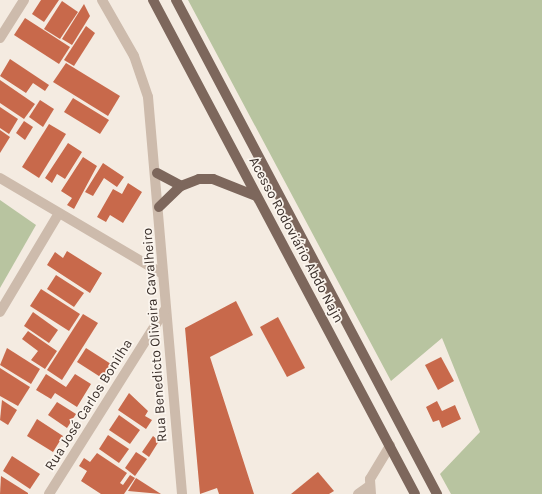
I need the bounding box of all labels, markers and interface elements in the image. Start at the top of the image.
street label: Acesso Rodoviário Abdo Najn [245,154,347,326]
street label: Rua Benedicto Oliveira Cavalheiro [139,227,171,443]
street label: Rua José Carlos Bonilha [42,336,136,474]

